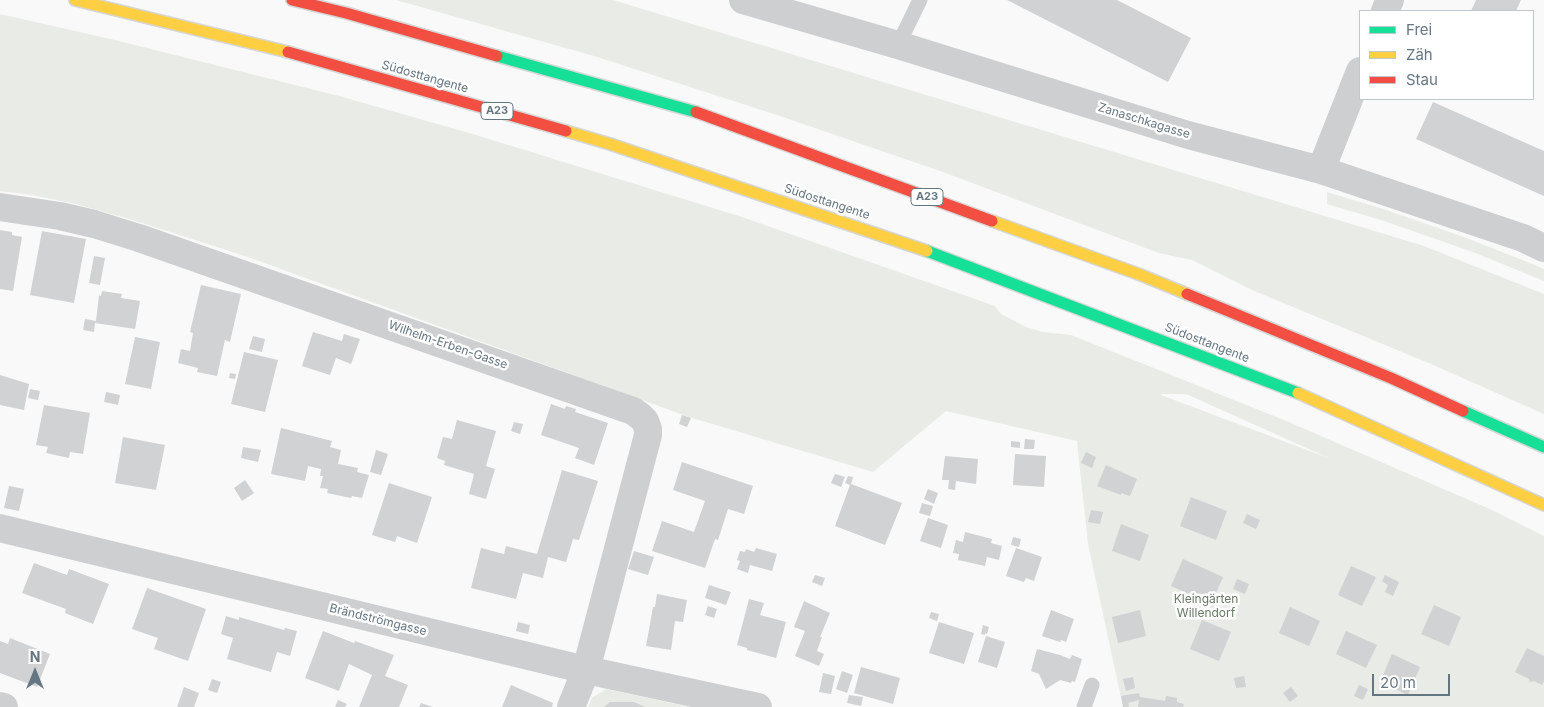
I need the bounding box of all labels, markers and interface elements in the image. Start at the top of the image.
legend [1359,10,1534,100]
text: Frei [1406,20,1432,39]
text: Zäh [1406,45,1433,64]
street label: Südosttangente [380,58,470,96]
text: Stau [1406,70,1438,89]
street label: Zanaschkagasse [1096,100,1192,142]
road number: A23 [481,102,513,120]
street label: Südosttangente [782,181,872,223]
road number: A23 [911,188,943,206]
street label: Wilhelm-Erben-Gasse [387,318,509,372]
street label: Südosttangente [1163,320,1251,366]
park label: Kleingärten Willendorf [1174,592,1238,620]
street label: Brändströmgasse [328,601,428,639]
north arrow [10,647,60,697]
text: N [30,648,40,665]
scale bar [1374,664,1452,696]
text: 20 m [1380,673,1416,692]

